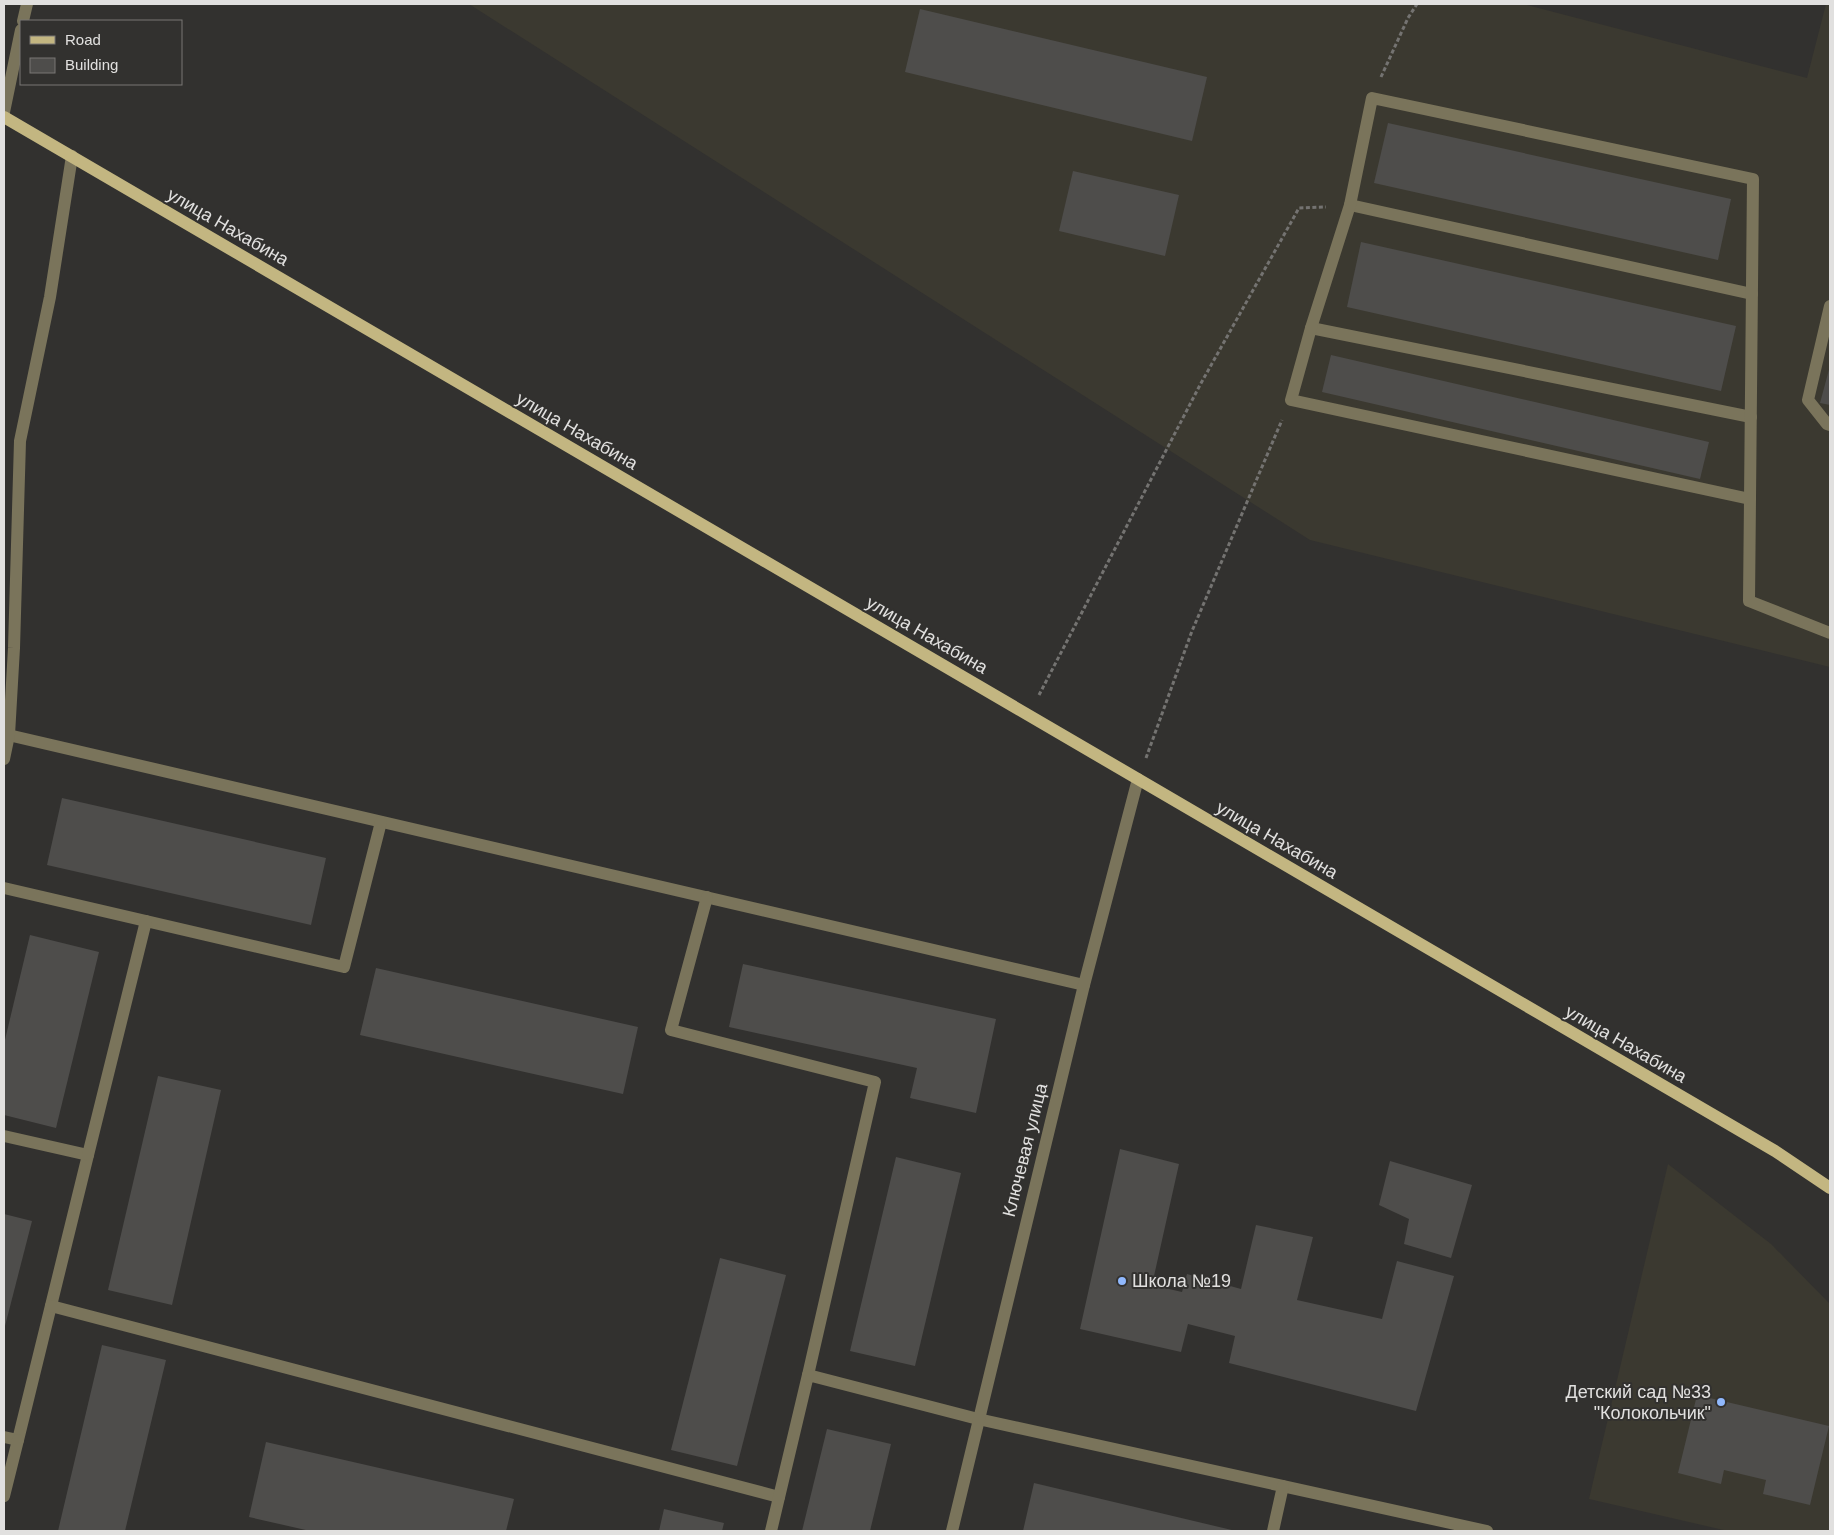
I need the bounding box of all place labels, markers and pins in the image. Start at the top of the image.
place label: Школа №19 [1132,1271,1231,1291]
marker: Школа №19 [1116,1275,1128,1287]
place label: Детский сад №33 "Колокольчик" [1566,1382,1711,1423]
marker: Детский сад №33 "Колокольчик" [1715,1396,1727,1408]

